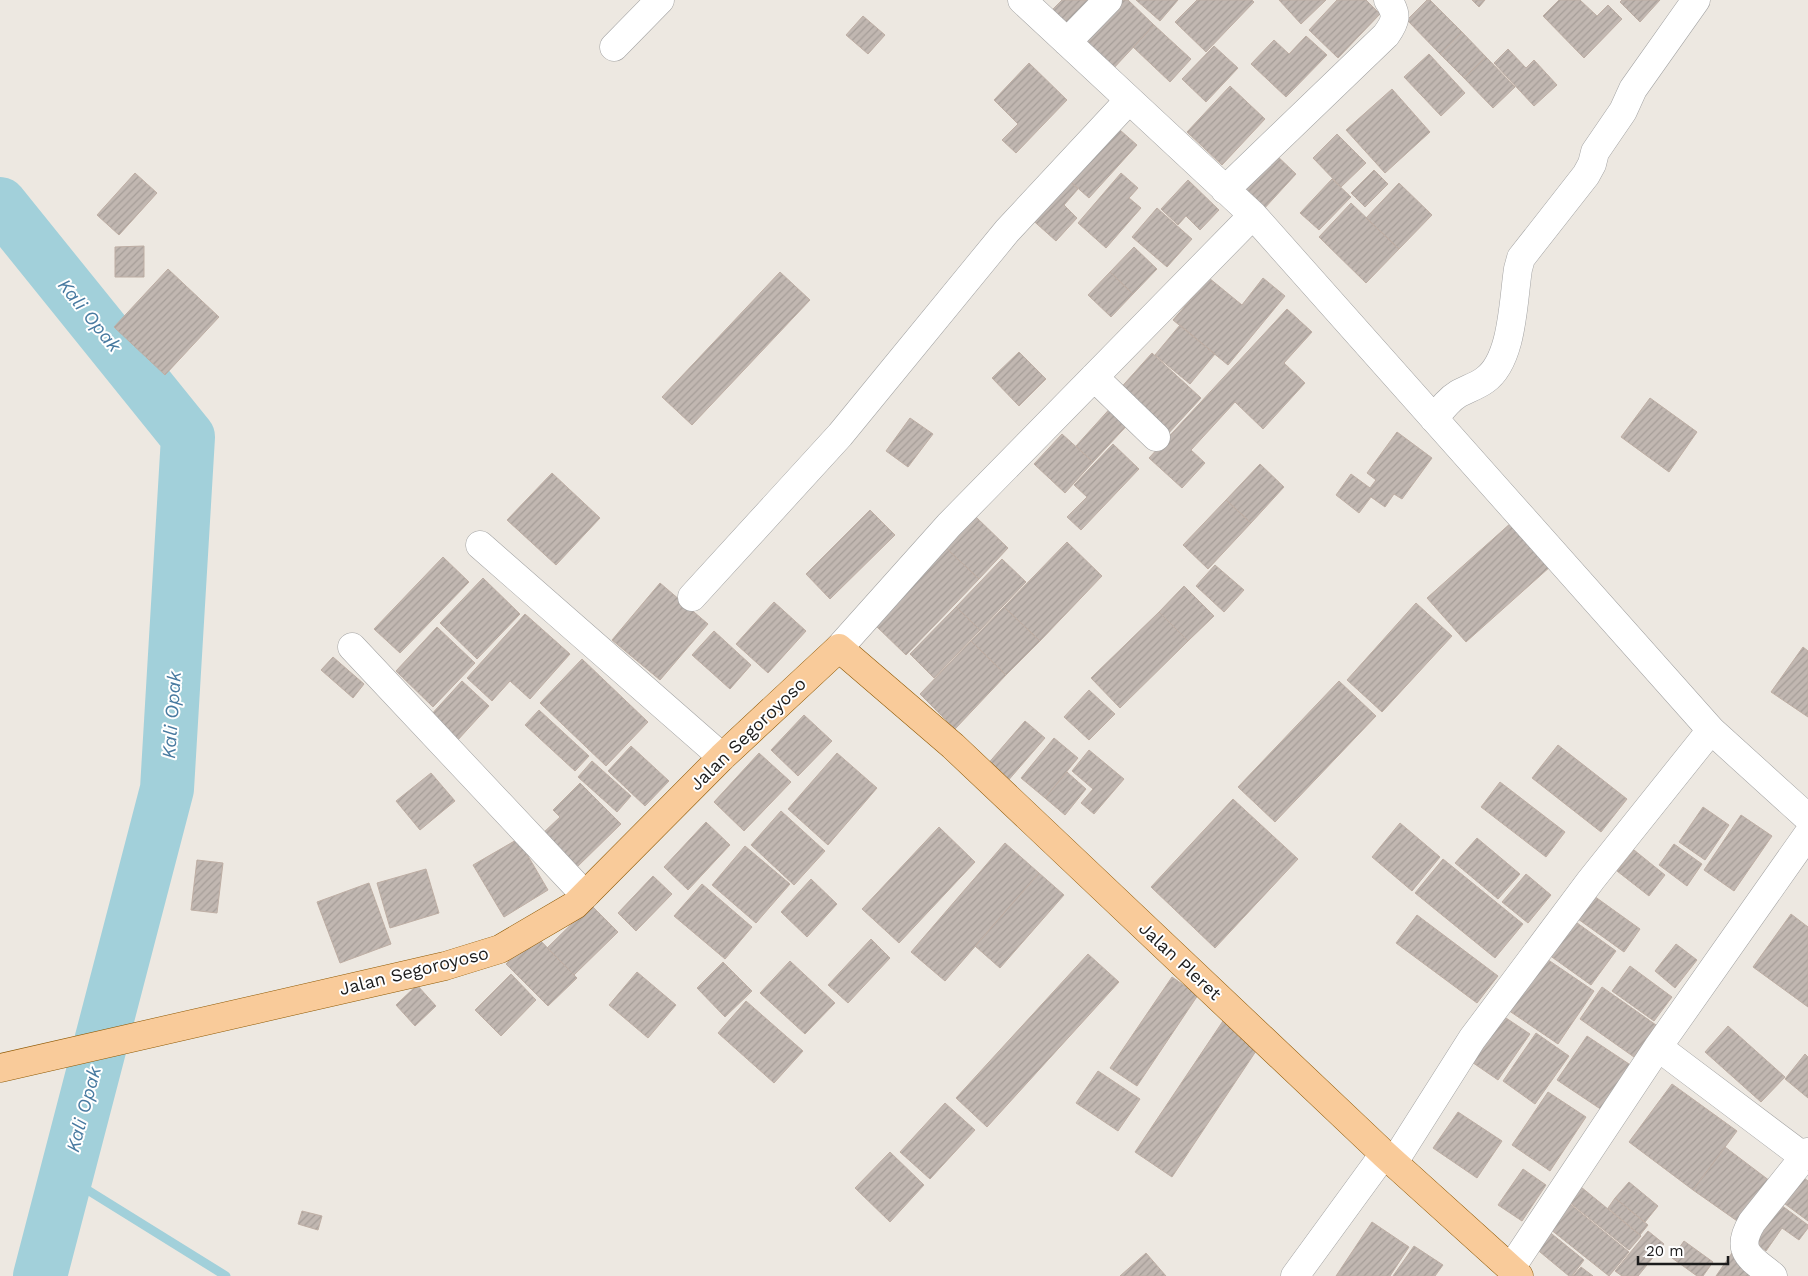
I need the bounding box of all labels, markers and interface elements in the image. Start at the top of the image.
water label: Kali Opak [53,274,127,357]
water label: Kali Opak [157,670,186,760]
street label: Jalan Segoroyoso [685,673,810,794]
street label: Jalan Pleret [1135,917,1226,1004]
street label: Jalan Segoroyoso [337,942,491,999]
water label: Kali Opak [61,1063,106,1155]
scale bar [1638,1234,1728,1266]
text: 20 m [1646,1242,1684,1260]

